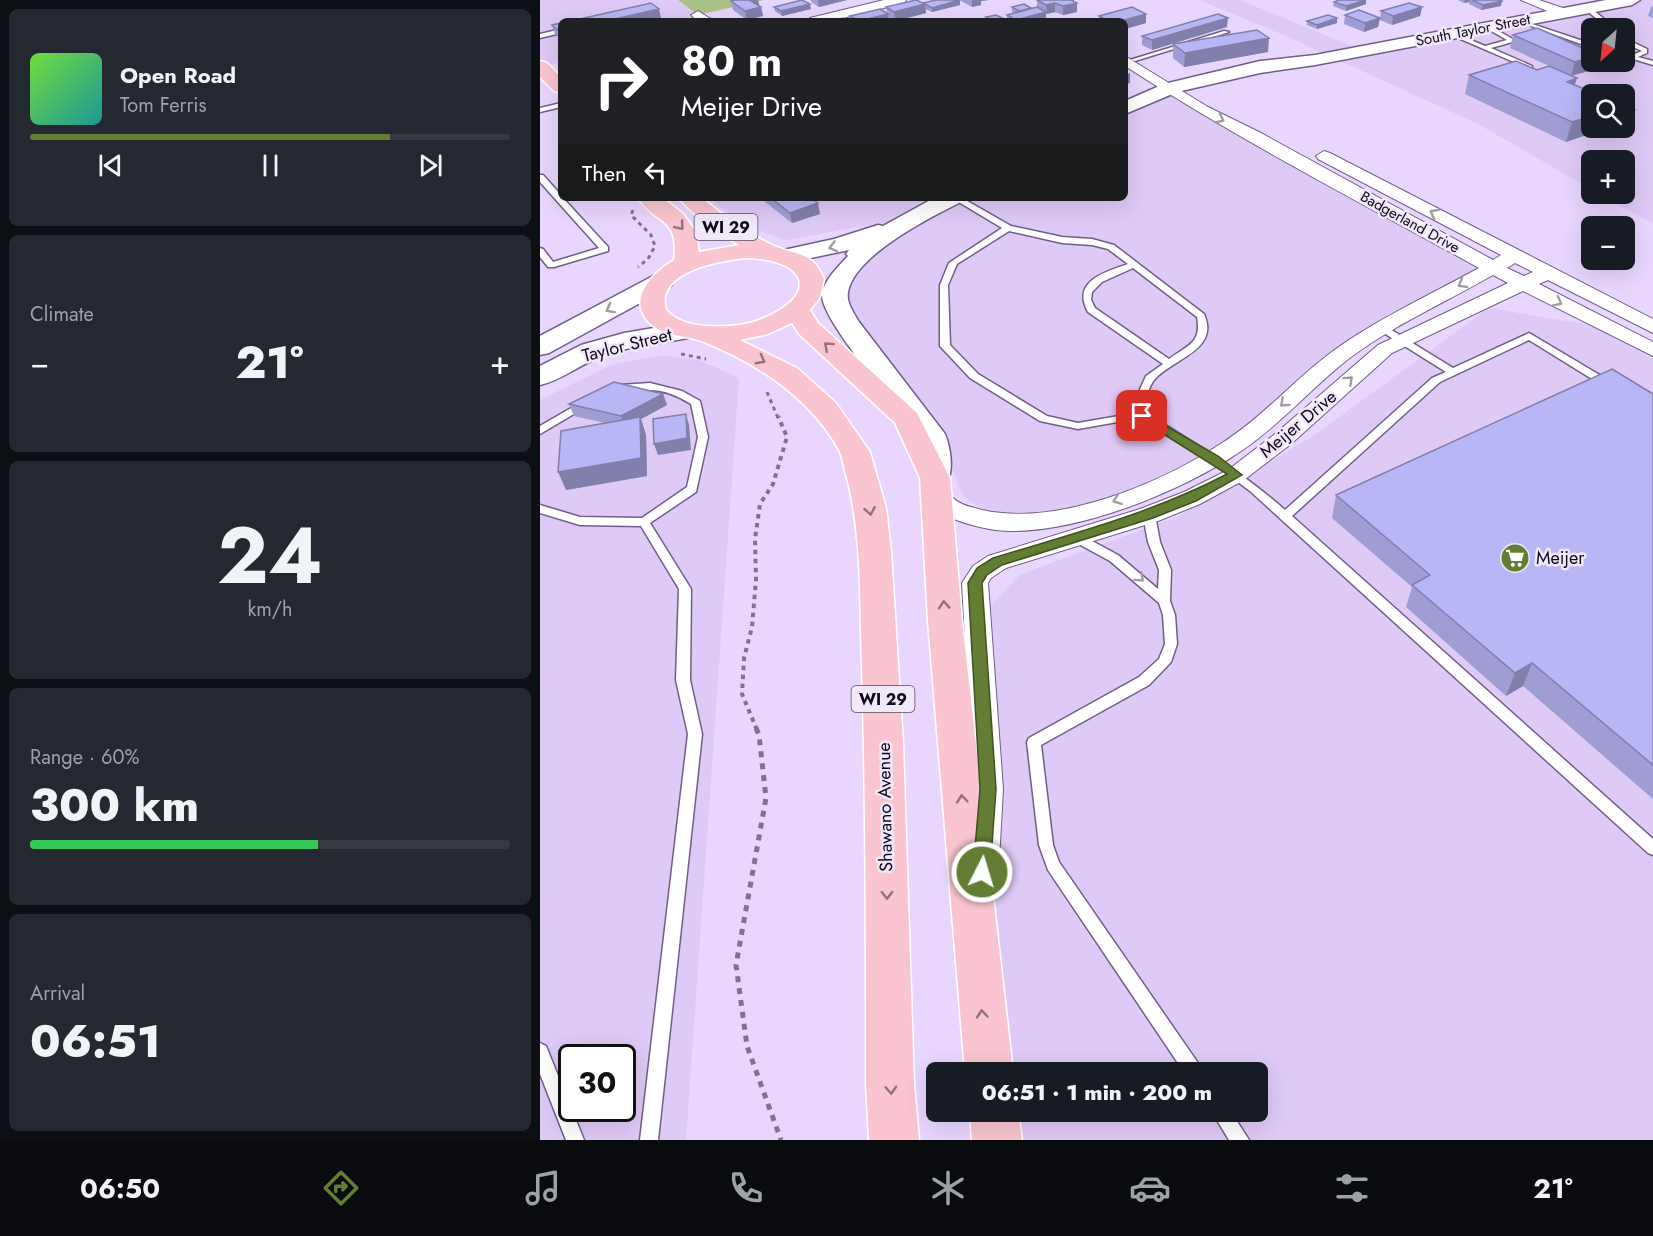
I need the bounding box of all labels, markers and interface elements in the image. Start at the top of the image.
street label: South Taylor Street [1414,8,1533,52]
north arrow [1581,18,1635,72]
map controls [1581,18,1635,270]
text: 80 m [681,31,782,92]
icon: right [582,42,660,120]
text: Open Road [120,59,236,91]
button: search [1581,84,1635,138]
text: Meijer Drive [681,87,822,126]
text: Tom Ferris [120,91,207,120]
one-way arrow [1214,112,1225,123]
icon: previous [94,149,127,182]
icon: pause [254,149,287,182]
icon: next [414,149,447,182]
button: + [1581,150,1635,204]
icon: left [639,156,672,189]
text: Then [582,157,627,189]
street label: Badgerland Drive [1356,186,1464,259]
one-way arrow [1429,208,1440,220]
road number: WI 29 [694,214,758,240]
button: − [1581,216,1635,270]
one-way arrow [672,219,683,230]
one-way arrow [828,240,839,252]
one-way arrow [1458,277,1468,288]
one-way arrow [1552,294,1563,306]
text: Climate [30,300,94,329]
one-way arrow [606,302,616,313]
street label: Taylor Street [579,321,675,369]
text: 21° [236,330,304,395]
text: − [30,339,49,386]
text: + [490,339,510,386]
one-way arrow [824,342,835,353]
one-way arrow [755,353,765,364]
one-way arrow [1342,376,1353,387]
street label: Meijer Drive [1254,384,1342,464]
pin [1116,390,1167,441]
one-way arrow [1280,396,1290,407]
icon: arrive [1125,399,1158,432]
one-way arrow [1112,493,1123,506]
text: 24 [217,500,323,612]
one-way arrow [864,507,876,516]
supermarket icon: Meijer [1499,542,1531,574]
place label: Meijer [1536,545,1585,571]
one-way arrow [1133,571,1144,582]
text: km/h [247,595,293,624]
one-way arrow [938,601,951,610]
road number: WI 29 [852,686,914,712]
street label: Shawano Avenue [871,742,899,872]
text: Range · 60% [30,743,140,772]
text: 300 km [30,773,199,838]
one-way arrow [956,795,969,804]
position arrow [950,840,1014,904]
one-way arrow [880,890,893,899]
text: Arrival [30,979,85,1008]
text: 06:51 [30,1009,161,1074]
one-way arrow [976,1010,989,1019]
speed limit sign: 30 [558,1044,636,1122]
text: 06:51 · 1 min · 200 m [982,1076,1212,1108]
one-way arrow [884,1085,897,1094]
icon: directions [320,1167,362,1209]
icon: music [522,1167,564,1209]
icon: phone [725,1167,767,1209]
icon: climate [927,1167,969,1209]
icon: car [1129,1167,1171,1209]
icon: filters [1331,1167,1373,1209]
text: 06:50 [80,1169,160,1208]
text: 21° [1533,1169,1573,1208]

